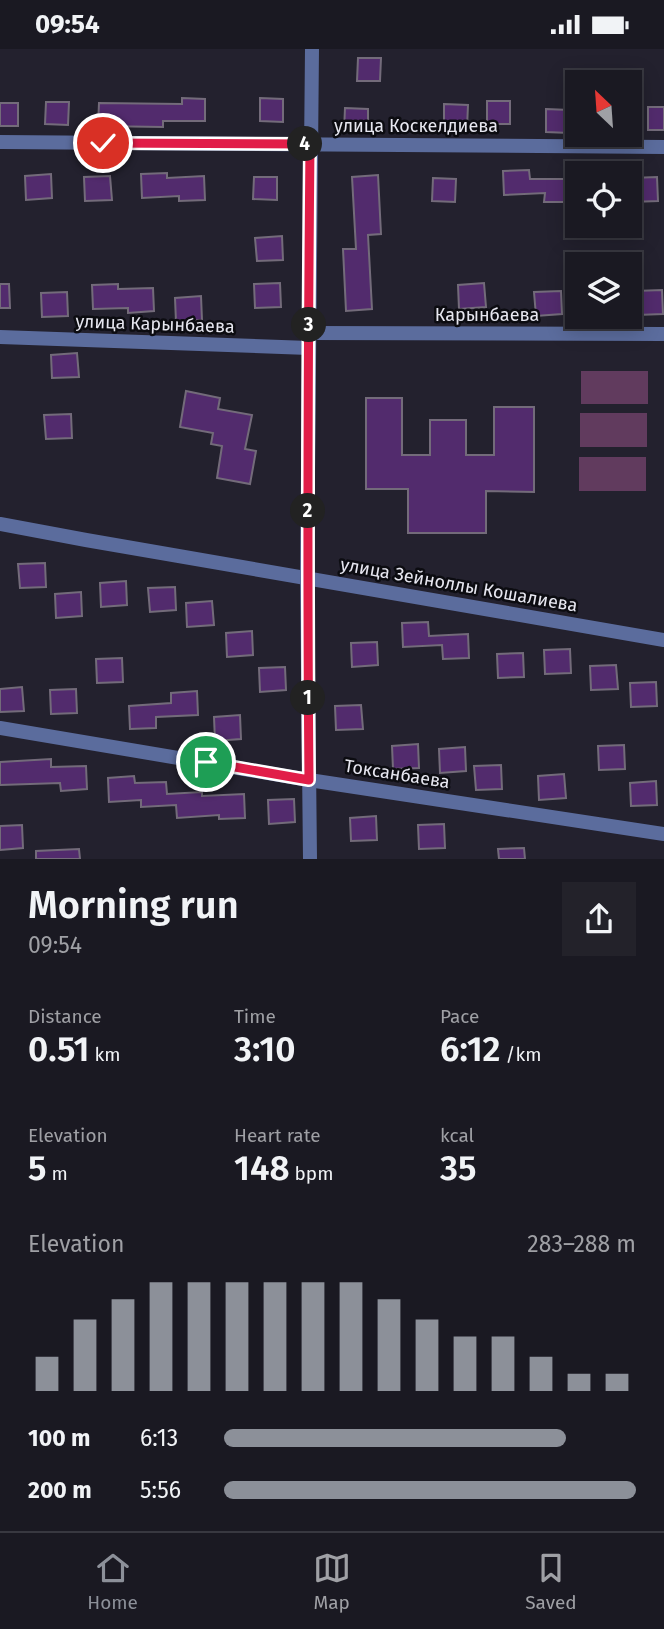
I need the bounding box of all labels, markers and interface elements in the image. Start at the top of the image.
text: 09:54 [35,9,100,40]
north arrow [565,70,642,147]
map controls [565,70,642,329]
pin [73,113,133,173]
street label: улица Коскелдиева [334,115,498,137]
icon: check [84,124,122,162]
pin: 4 [288,127,322,161]
text: 4 [299,132,310,155]
button: locate [565,161,642,238]
button: layers [565,252,642,329]
street label: Карынбаева [435,304,539,326]
pin: 3 [292,307,326,343]
street label: улица Карынбаева [75,310,235,338]
text: 3 [304,313,313,336]
pin: 2 [290,493,326,529]
text: 2 [303,499,312,522]
street label: улица Зейноллы Кошалиева [339,553,579,617]
pin: 1 [290,681,326,715]
text: 1 [303,686,312,709]
pin [176,732,236,792]
icon: arrive [187,743,225,781]
street label: Токсанбаева [343,755,451,793]
text: Morning run [28,882,239,928]
button: share [562,882,636,956]
text: 09:54 [28,931,82,959]
text: Distance [28,1005,102,1028]
text: Time [234,1005,276,1028]
text: Pace [440,1005,479,1028]
text: 0.51 [28,1028,90,1070]
text: 3:10 [234,1028,295,1070]
text: 6:12 [440,1028,501,1070]
text: km [90,1043,121,1066]
text: /km [501,1043,541,1066]
text: Elevation [28,1124,108,1147]
text: Heart rate [234,1124,321,1147]
text: kcal [440,1124,474,1147]
text: 5 [28,1147,46,1189]
text: 148 [234,1147,290,1189]
text: 35 [440,1147,476,1189]
text: m [46,1162,68,1185]
text: bpm [290,1162,333,1185]
text: Elevation [28,1230,124,1258]
text: 283–288 m [527,1230,636,1258]
text: 100 m [28,1424,90,1452]
text: 6:13 [140,1424,178,1452]
text: 200 m [28,1476,92,1504]
text: 5:56 [140,1476,181,1504]
tab: Home [87,1549,138,1614]
tab: Map [313,1549,351,1614]
tab: Saved [525,1549,577,1614]

